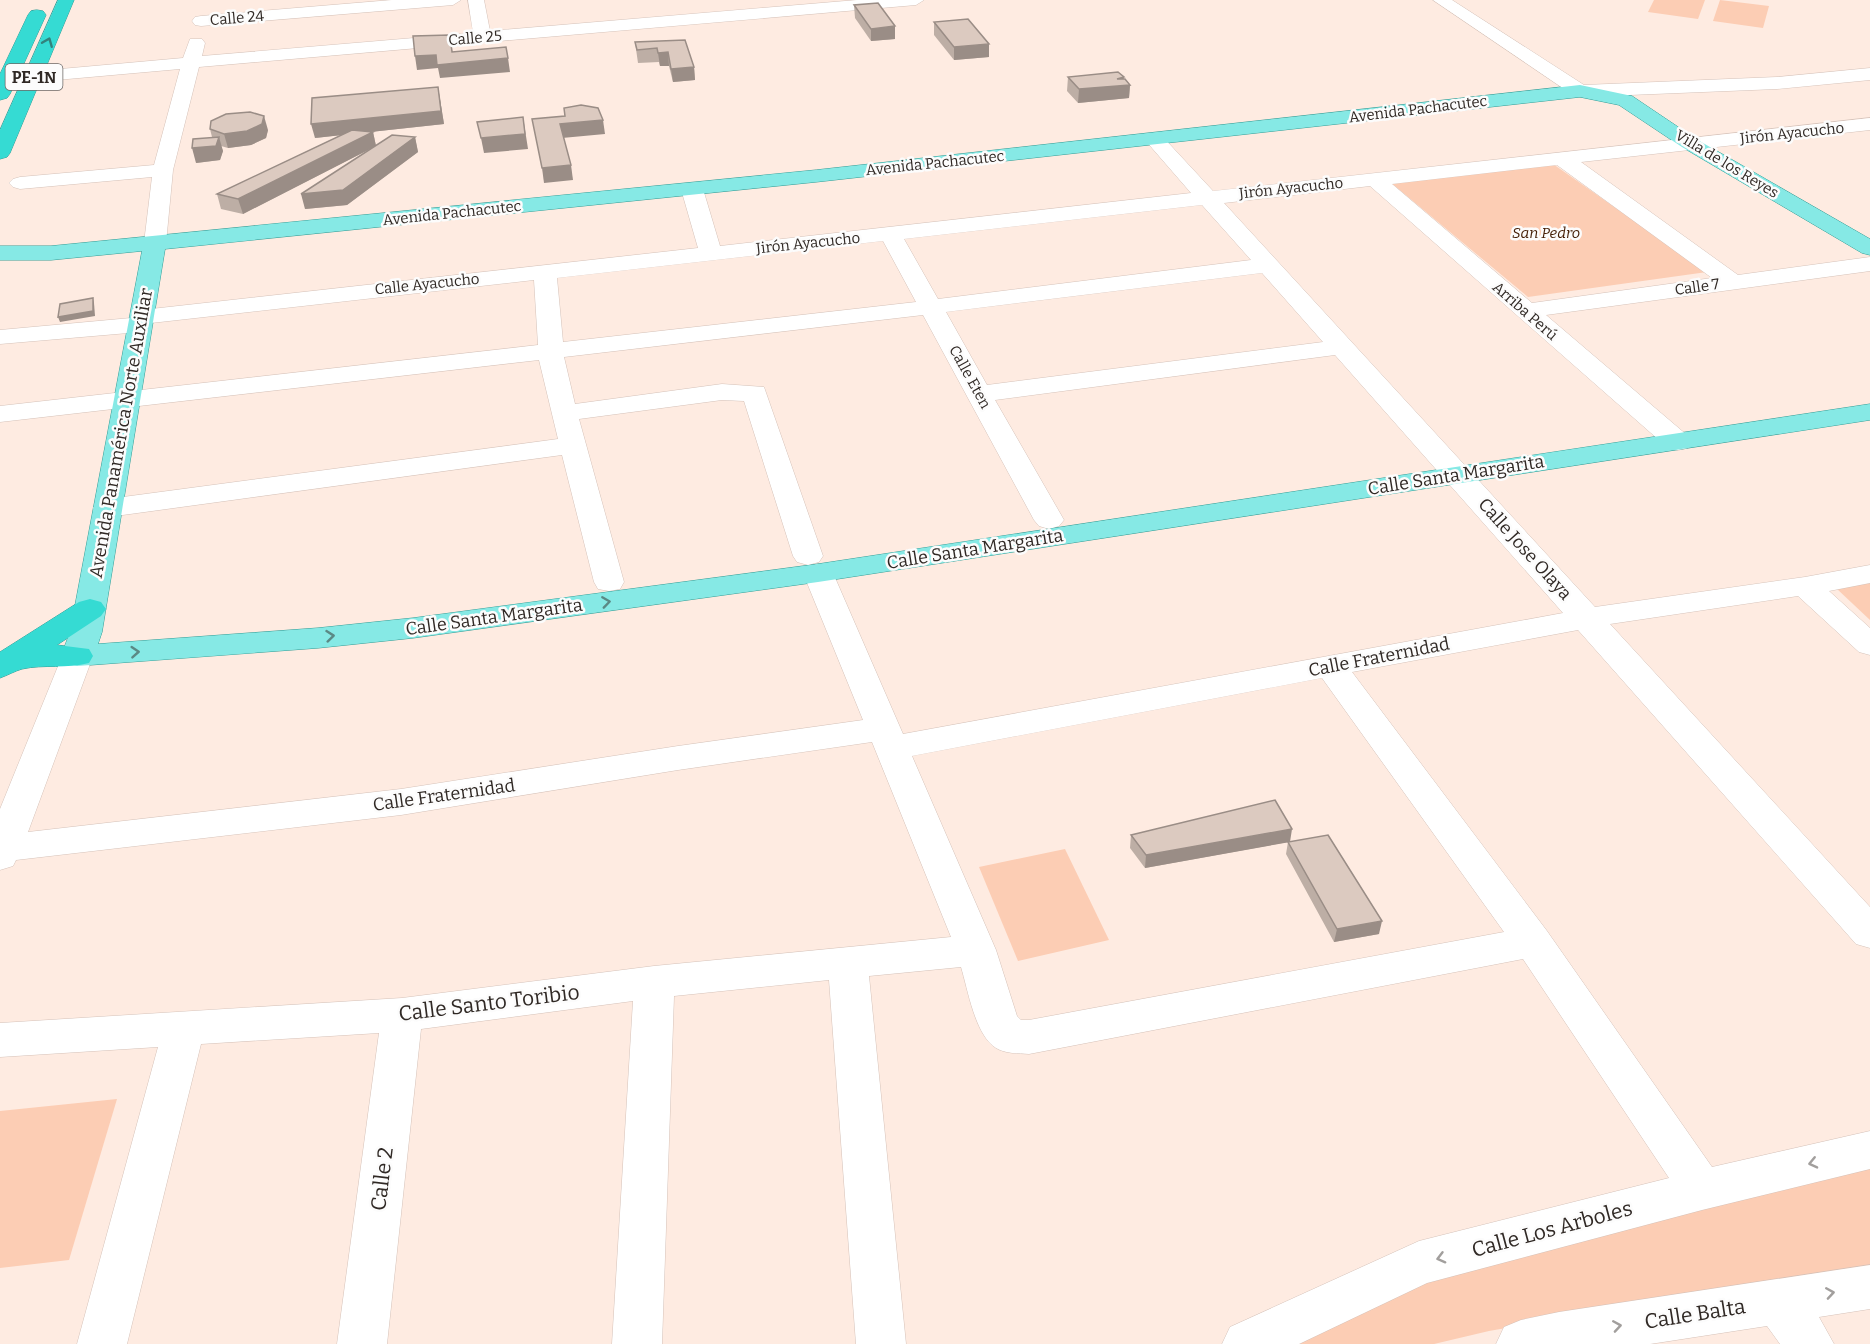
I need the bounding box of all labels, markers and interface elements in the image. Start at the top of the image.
street label: Calle 24 [209,7,265,29]
street label: Calle 25 [448,27,502,49]
one-way arrow [41,37,53,48]
road number: PE-1N [6,64,63,90]
street label: Avenida Pachacutec [1348,92,1488,126]
street label: Jirón Ayacucho [1738,119,1845,148]
street label: Villa de los Reyes [1672,126,1782,202]
street label: Avenida Pachacutec [865,147,1005,179]
street label: Jirón Ayacucho [1237,174,1344,203]
street label: Avenida Pachacutec [382,197,522,229]
park label: San Pedro [1512,224,1580,242]
street label: Jirón Ayacucho [754,229,861,258]
street label: Calle Ayacucho [374,270,480,298]
street label: Calle 7 [1673,275,1721,299]
street label: Arriba Perú [1489,278,1561,344]
street label: Avenida Panamérica Norte Auxiliar [85,286,157,580]
street label: Calle Eten [945,342,995,412]
street label: Calle Santa Margarita [1366,450,1546,500]
street label: Calle Jose Olaya [1473,493,1577,605]
street label: Calle Santa Margarita [885,524,1065,574]
street label: Calle Santa Margarita [404,594,584,640]
one-way arrow [602,596,611,608]
one-way arrow [325,631,334,643]
street label: Calle Fraternidad [1306,632,1452,681]
one-way arrow [131,645,140,658]
street label: Calle Fraternidad [371,774,517,816]
street label: Calle Santo Toribio [397,979,581,1027]
street label: Calle 2 [365,1146,399,1212]
one-way arrow [1808,1156,1818,1169]
street label: Calle Los Arboles [1469,1195,1635,1263]
one-way arrow [1436,1250,1446,1263]
one-way arrow [1826,1288,1835,1300]
street label: Calle Balta [1643,1293,1748,1335]
one-way arrow [1612,1321,1621,1333]

